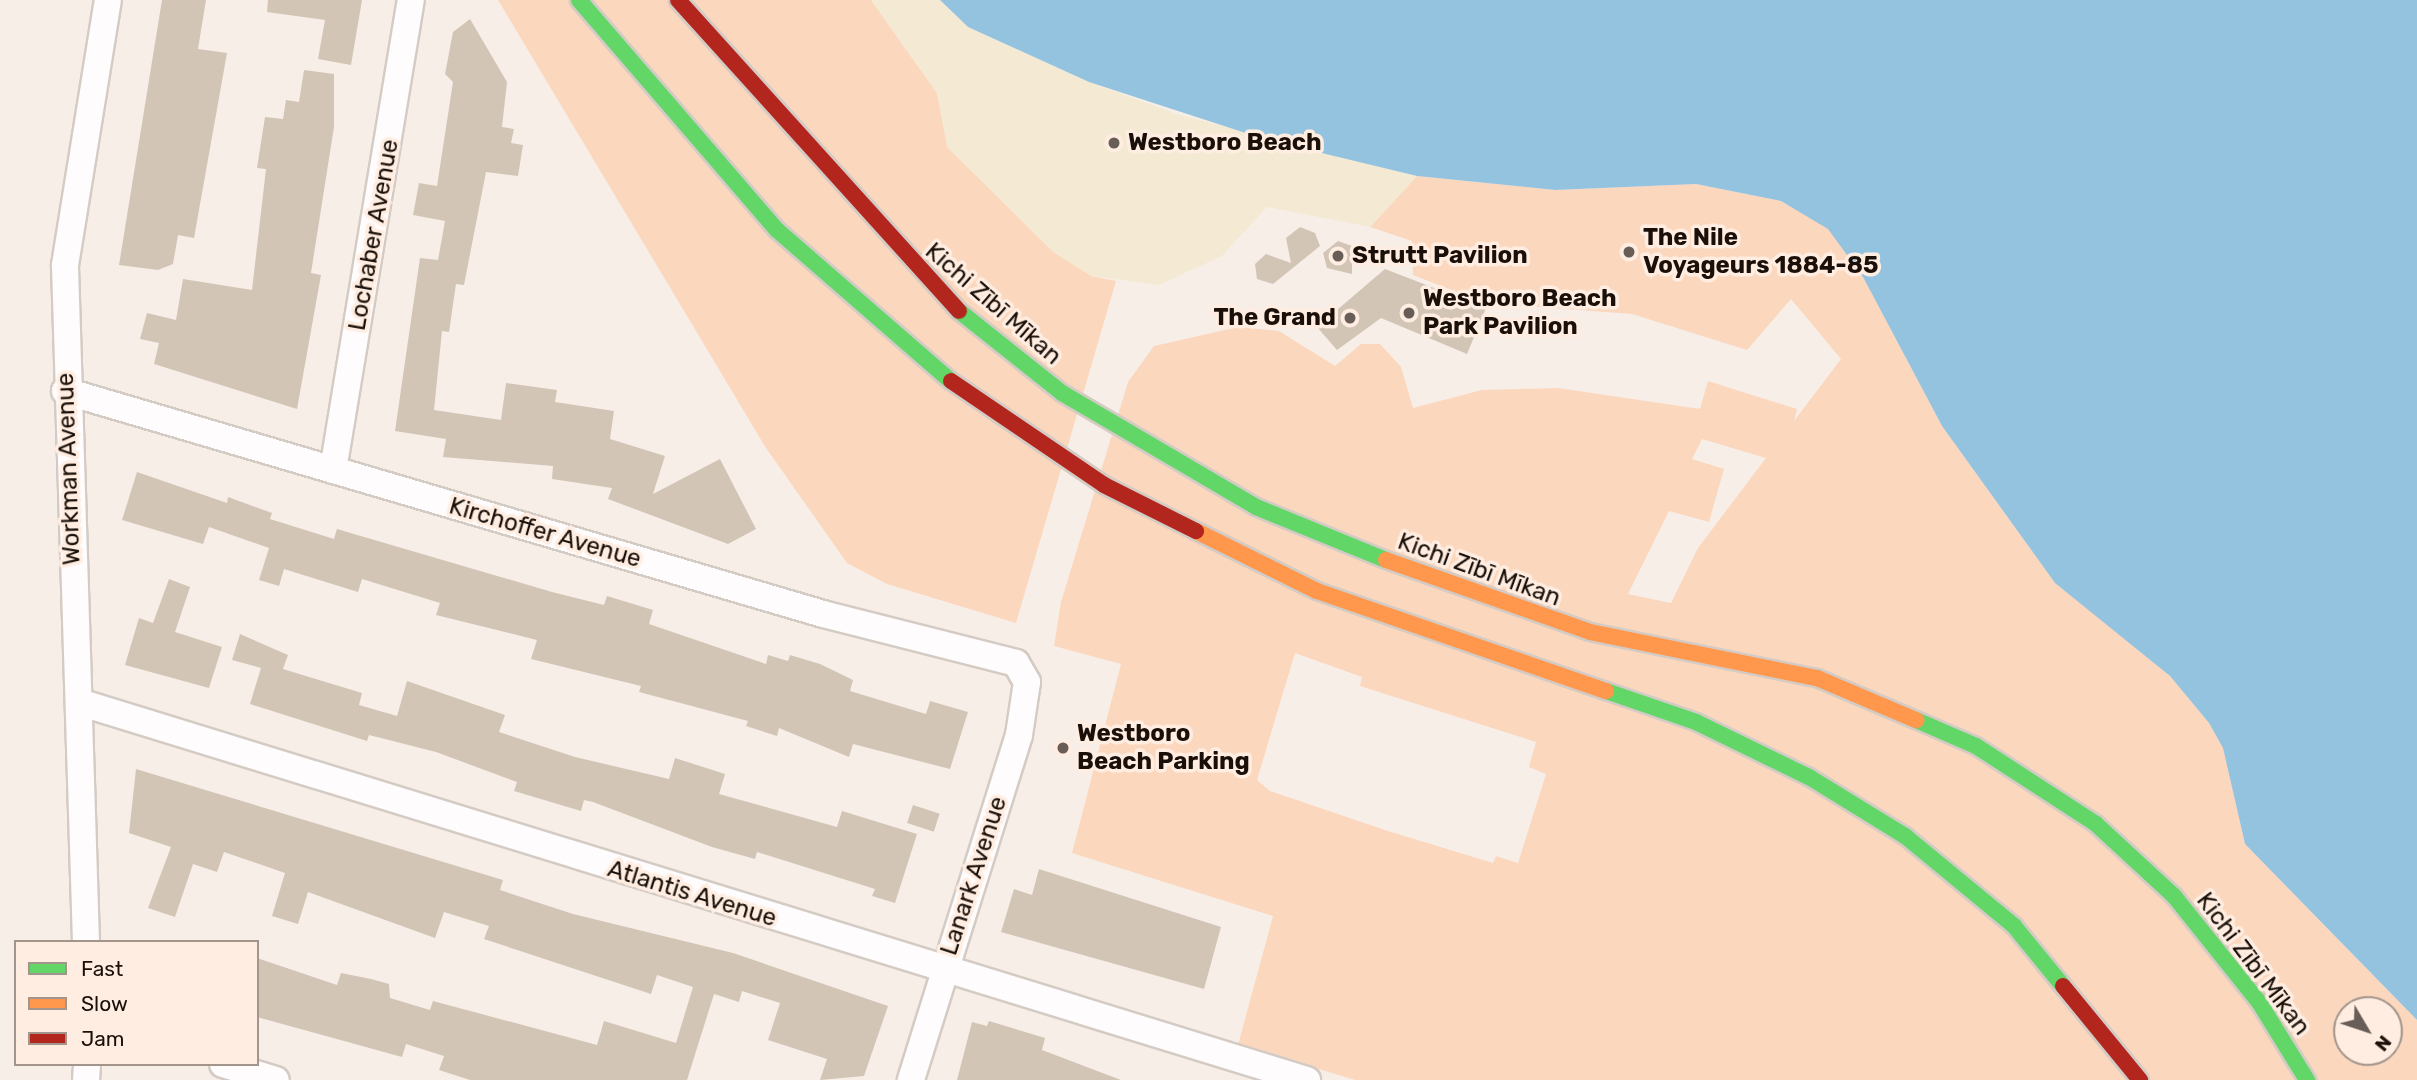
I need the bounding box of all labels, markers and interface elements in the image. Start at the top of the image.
place label: Westboro Beach [1128,129,1322,157]
marker: Westboro Beach [1106,135,1122,151]
street label: Lochaber Avenue [343,137,405,333]
place label: The Nile Voyageurs 1884-85 [1643,224,1879,280]
street label: Kichi Zībī Mīkan [919,237,1067,371]
place label: Strutt Pavilion [1352,242,1528,270]
marker: The Nile Voyageurs 1884-85 [1621,244,1637,260]
marker: Strutt Pavilion [1330,248,1346,264]
place label: Westboro Beach Park Pavilion [1423,285,1617,341]
place label: The Grand [1214,304,1336,332]
marker: Westboro Beach Park Pavilion [1401,305,1417,321]
marker: The Grand [1342,310,1358,326]
street label: Workman Avenue [51,372,87,566]
street label: Kirchoffer Avenue [445,492,645,574]
street label: Kichi Zībī Mīkan [1394,527,1564,613]
place label: Westboro Beach Parking [1077,720,1250,776]
marker: Westboro Beach Parking [1055,740,1071,756]
street label: Lanark Avenue [935,793,1013,959]
street label: Atlantis Avenue [604,855,780,933]
street label: Kichi Zībī Mīkan [2190,887,2316,1041]
legend [14,940,259,1066]
text: Fast [81,956,123,981]
text: Slow [81,991,128,1016]
north arrow [2333,996,2403,1066]
text: Jam [81,1026,125,1051]
text: N [2370,1031,2396,1056]

